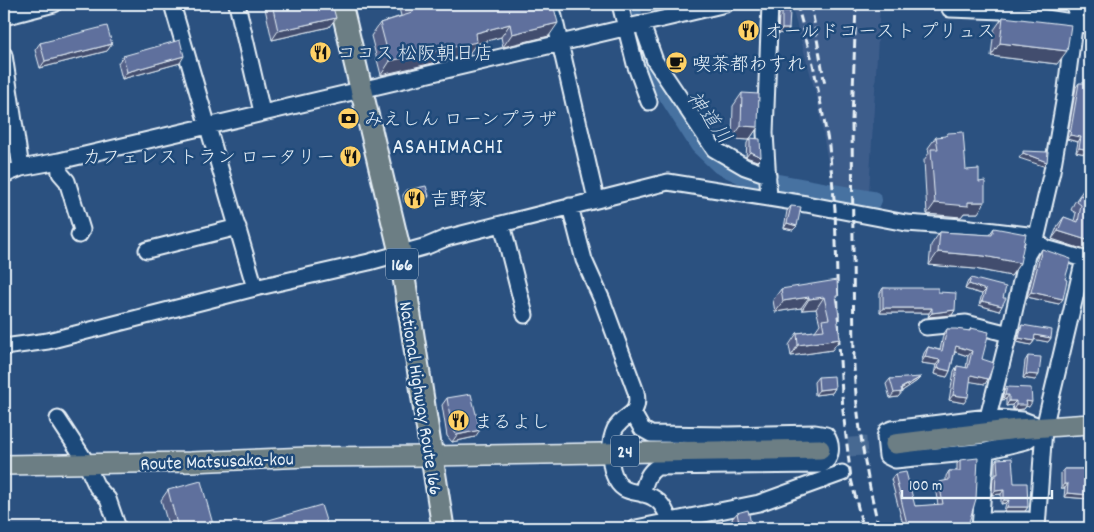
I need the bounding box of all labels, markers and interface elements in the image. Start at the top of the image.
restaurant icon: オールドコースト プリュス [736,18,760,42]
place label: オールドコースト プリュス [764,20,996,47]
restaurant icon: ココス 松阪朝日店 [309,40,333,64]
place label: ココス 松阪朝日店 [337,42,493,69]
cafe icon: 喫茶都わすれ [664,51,688,75]
place label: 喫茶都わすれ [692,53,806,80]
water label: 神道川 [678,86,737,151]
bank icon: みえしん ローンプラザ [336,106,360,130]
place label: みえしん ローンプラザ [364,108,557,135]
district label: ASAHIMACHI [393,134,503,164]
restaurant icon: カフェレストラン ロータリー [339,144,363,168]
place label: カフェレストラン ロータリー [83,146,335,173]
restaurant icon: 吉野家 [402,186,426,210]
place label: 吉野家 [430,188,487,215]
road number: 166 [386,248,418,280]
street label: National Highway Route 166 [390,300,447,497]
restaurant icon: まるよし [446,409,470,433]
place label: まるよし [474,411,550,438]
road number: 24 [611,436,639,466]
street label: Route Matsusaka-kou [140,447,294,480]
scale bar [902,467,1052,499]
text: 100 m [909,476,942,498]

